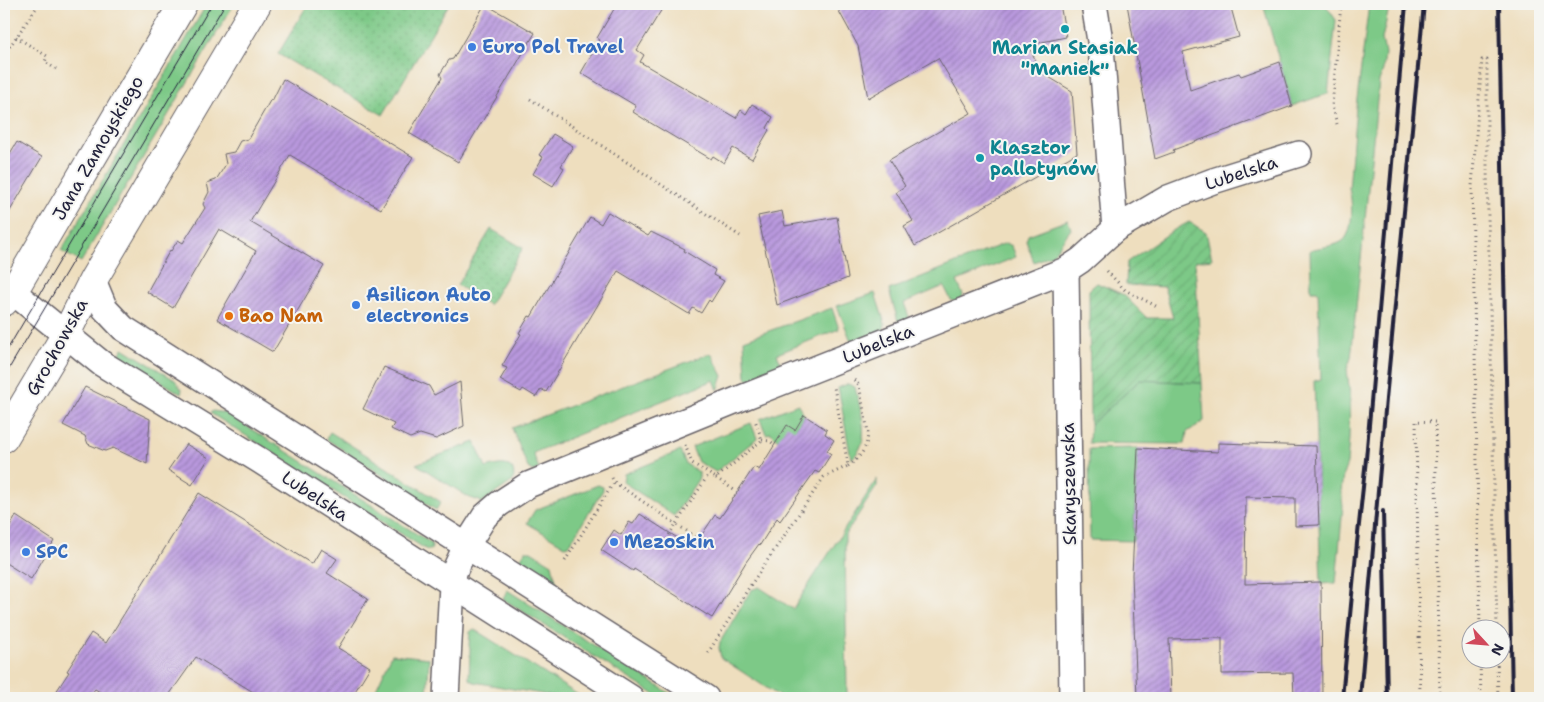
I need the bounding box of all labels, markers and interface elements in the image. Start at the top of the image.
marker: Marian Stasiak "Maniek" [1059,23,1071,35]
place label: Euro Pol Travel [482,35,624,59]
place label: Marian Stasiak "Maniek" [992,36,1138,81]
marker: Euro Pol Travel [466,41,478,53]
street label: Jana Zamoyskiego [47,71,149,225]
place label: Klasztor pallotynów [990,136,1097,181]
street label: Lubelska [1202,150,1280,196]
marker: Klasztor pallotynów [974,152,986,164]
place label: Asilicon Auto electronics [366,283,491,328]
street label: Grochowska [20,294,94,400]
marker: Asilicon Auto electronics [350,299,362,311]
place label: Bao Nam [239,304,323,328]
marker: Bao Nam [223,310,235,322]
street label: Lubelska [839,319,917,369]
street label: Skaryszewska [1056,422,1082,546]
street label: Lubelska [277,465,353,527]
place label: MezoSkin [624,530,714,554]
marker: MezoSkin [608,536,620,548]
place label: SPC [36,540,68,564]
marker: SPC [20,546,32,558]
north arrow [1462,620,1512,670]
text: N [1487,641,1508,659]

